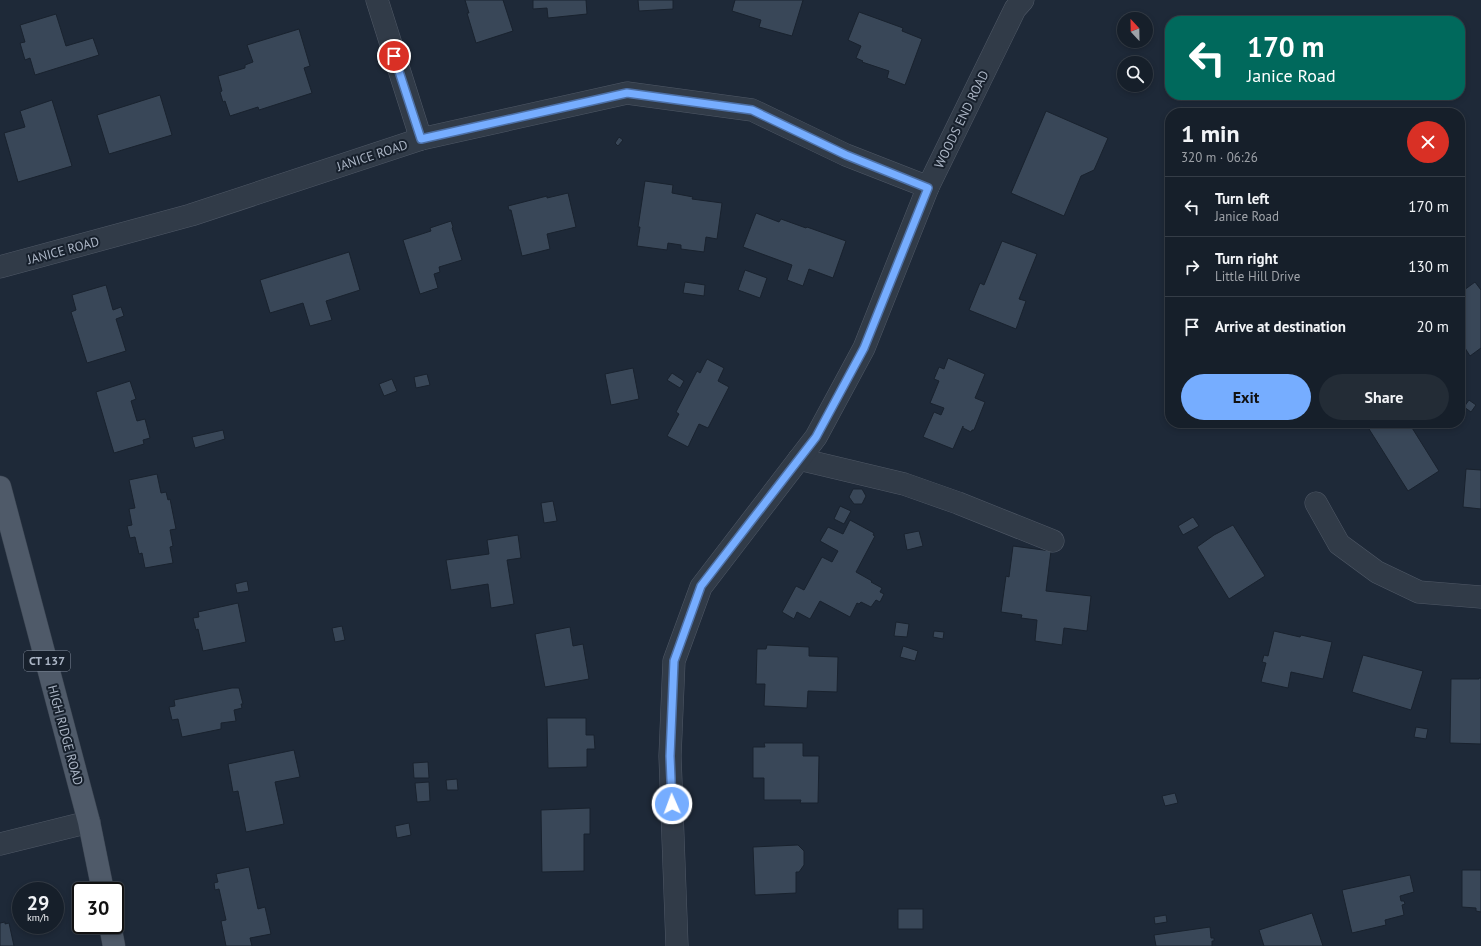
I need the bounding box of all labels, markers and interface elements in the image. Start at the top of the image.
north arrow [1117,12,1153,48]
map controls [1117,12,1153,92]
text: 170 m [1247,28,1324,65]
icon: left [1181,32,1233,84]
pin [377,39,411,73]
icon: arrive [383,45,405,67]
button: search [1117,56,1153,92]
text: Janice Road [1247,64,1336,87]
street label: WOODS END ROAD [930,68,992,171]
text: 1 min [1181,118,1240,149]
button: close [1407,121,1449,163]
street label: JANICE ROAD [334,136,410,175]
text: 320 m · 06:26 [1181,149,1258,166]
text: Turn left [1215,189,1269,208]
icon: left [1181,196,1203,218]
text: 170 m [1408,197,1449,216]
text: Janice Road [1215,208,1279,225]
street label: JANICE ROAD [24,233,101,268]
text: Turn right [1215,249,1278,268]
icon: right [1181,256,1203,278]
text: 130 m [1408,257,1449,276]
text: Little Hill Drive [1215,268,1300,285]
icon: arrive [1181,316,1203,338]
text: Arrive at destination [1215,317,1346,336]
text: 20 m [1416,317,1449,336]
button: Exit [1181,374,1311,420]
button: Share [1319,374,1449,420]
road number: CT 137 [24,651,70,671]
street label: HIGH RIDGE ROAD [44,683,87,787]
position arrow [651,783,693,825]
speed limit sign: 30 [72,882,124,934]
text: 29 [27,890,49,916]
text: km/h [27,911,49,924]

